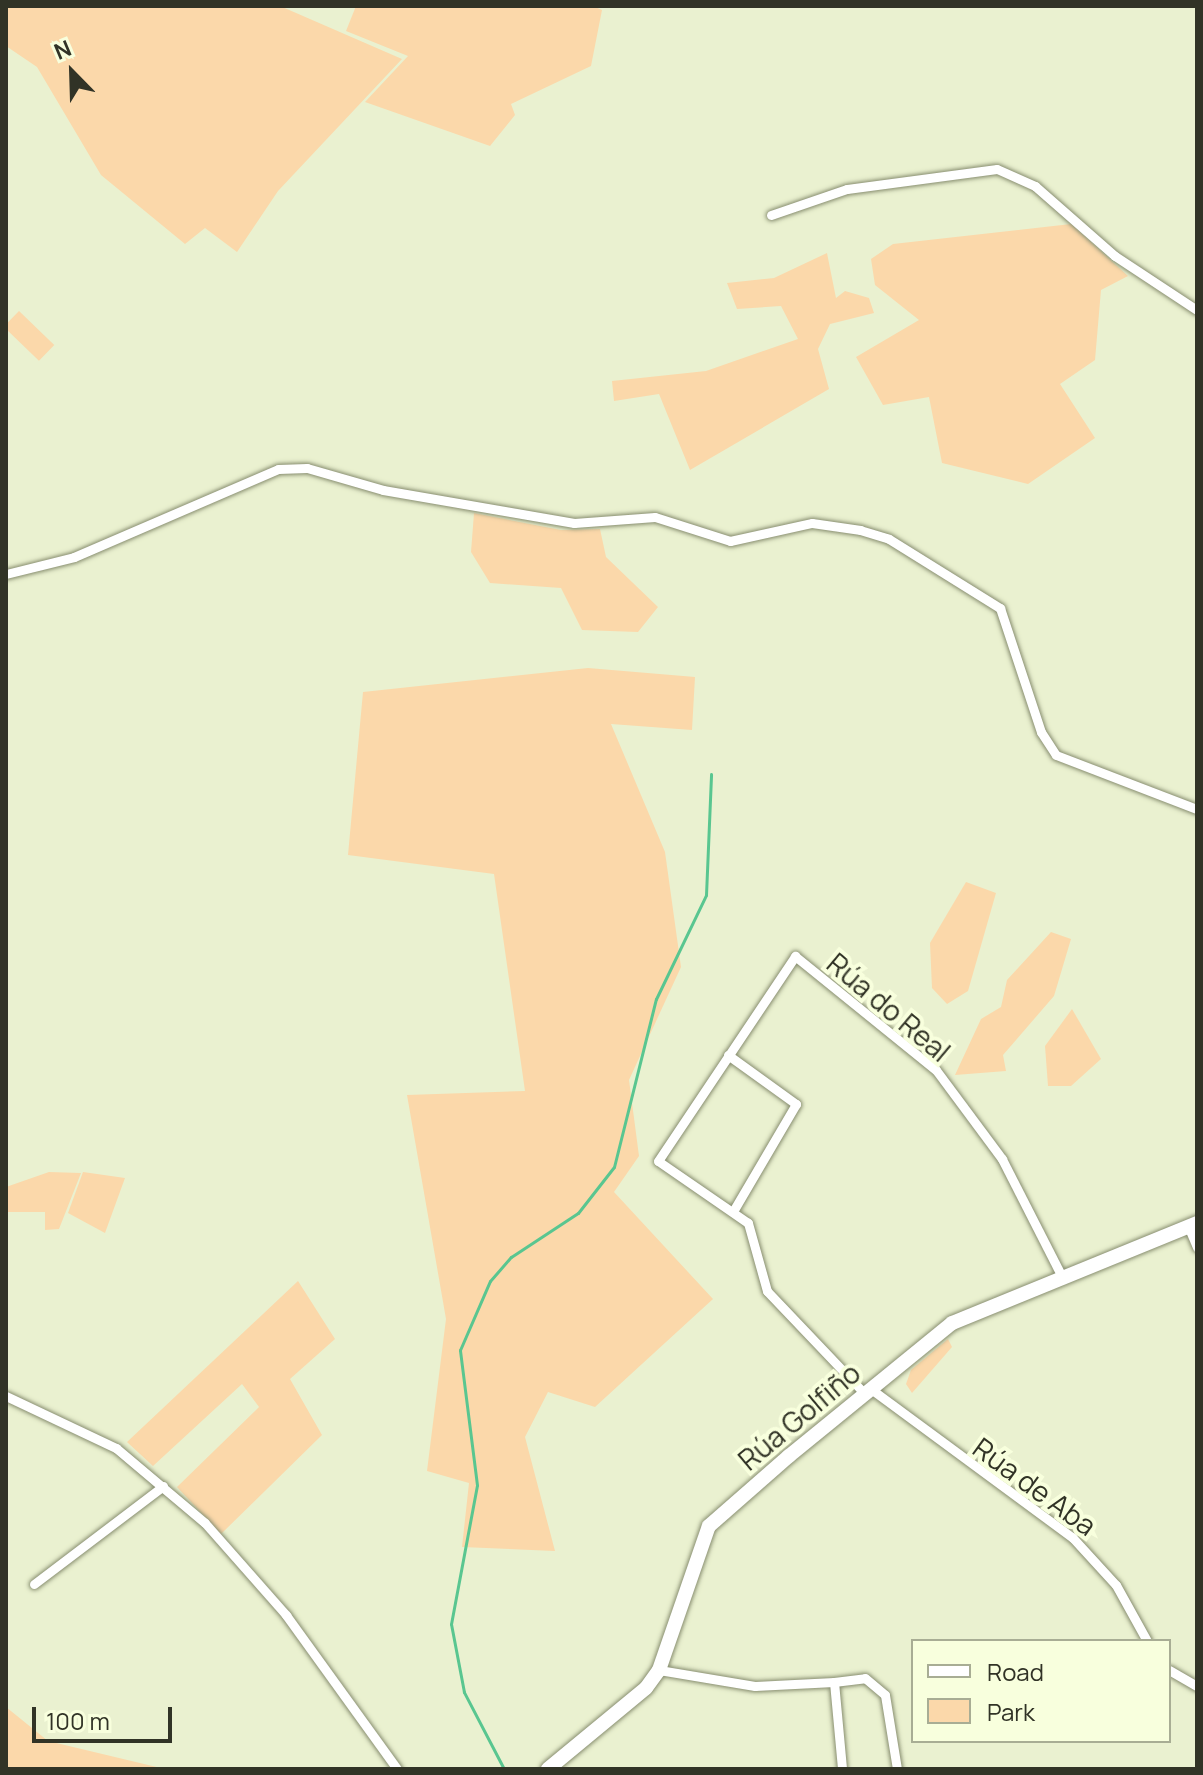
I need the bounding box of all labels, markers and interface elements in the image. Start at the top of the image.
north arrow [32,32,112,112]
text: N [49,33,76,67]
street label: Rúa do Real [821,946,957,1068]
street label: Rúa Golfiño [731,1355,867,1477]
street label: Rúa de Aba [967,1430,1103,1542]
legend [911,1639,1171,1743]
text: Road [987,1655,1044,1688]
scale bar [36,1691,176,1741]
text: Park [987,1695,1035,1728]
text: 100 m [46,1704,110,1737]

